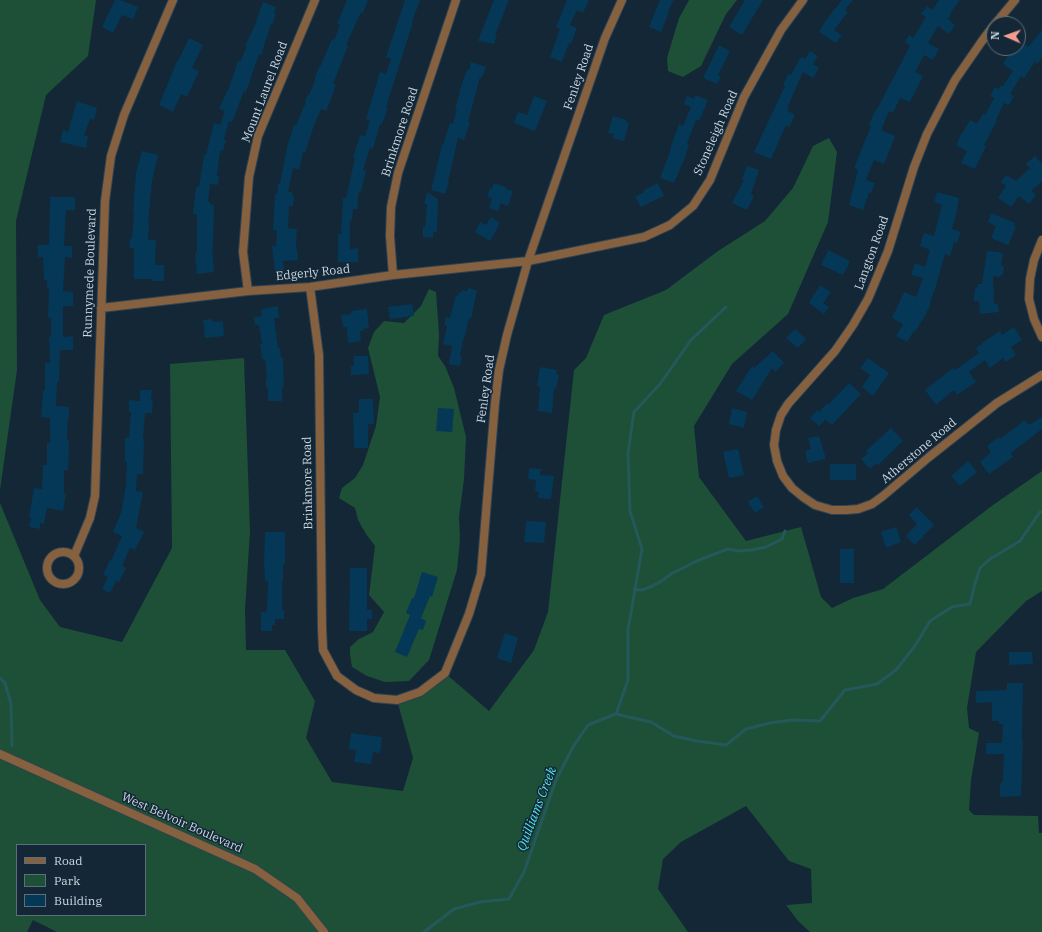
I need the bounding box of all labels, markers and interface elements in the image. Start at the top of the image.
north arrow [986,16,1026,56]
text: N [988,31,1002,40]
street label: Mount Laurel Road [239,39,291,145]
street label: Fenley Road [561,42,597,112]
street label: Brinkmore Road [379,85,421,179]
street label: Stoneleigh Road [691,88,741,178]
street label: Runnymede Boulevard [81,208,99,338]
street label: Langton Road [852,214,892,292]
street label: Edgerly Road [275,262,351,284]
street label: Fenley Road [474,354,498,424]
street label: Atherstone Road [878,415,960,487]
street label: Brinkmore Road [300,436,316,530]
water label: Quilliams Creek [514,765,560,853]
street label: West Belvoir Boulevard [119,790,245,856]
legend [16,844,146,916]
text: Road [54,853,83,868]
text: Park [54,873,80,888]
text: Building [54,893,102,908]

